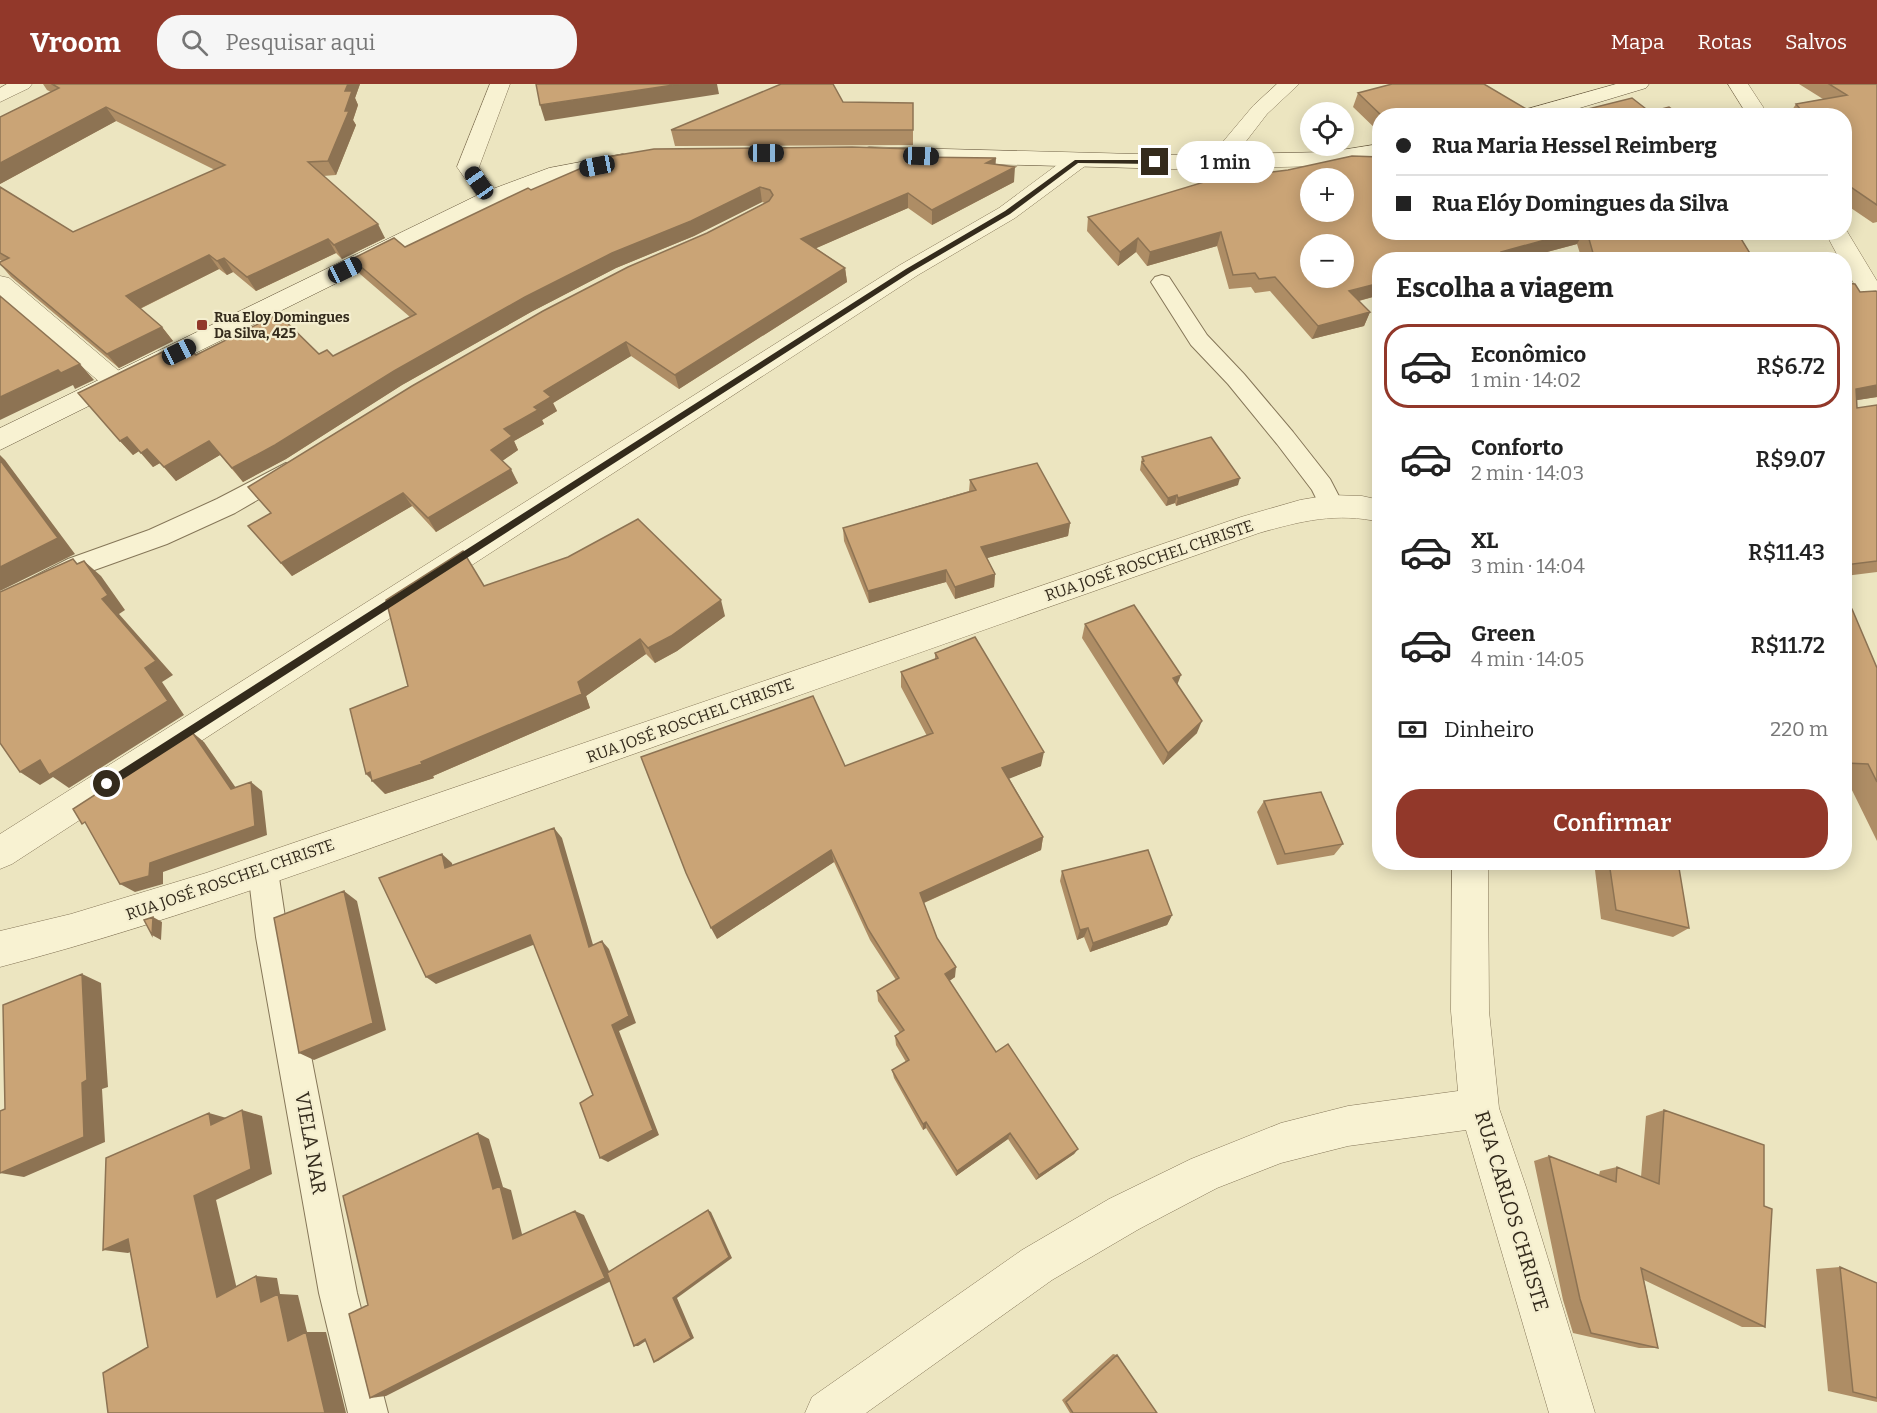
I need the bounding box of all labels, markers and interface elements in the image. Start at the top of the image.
search box [157,15,577,69]
text: Vroom [30,26,121,59]
icon: search [178,26,211,59]
text: Pesquisar aqui [226,29,375,56]
text: Mapa [1611,29,1665,55]
text: Rotas [1698,29,1752,55]
text: Salvos [1785,29,1847,55]
map controls [1300,102,1354,288]
button: locate [1300,102,1354,156]
text: Rua Maria Hessel Reimberg [1432,132,1717,159]
callout: 1 min [1176,141,1275,183]
car [748,144,784,162]
car [903,146,939,166]
route end [1141,148,1168,175]
text: 1 min [1200,150,1251,174]
car [578,154,616,178]
car [461,163,497,203]
button: + [1300,168,1354,222]
text: Rua Elóy Domingues da Silva [1432,190,1729,217]
button: − [1300,234,1354,288]
car [325,254,365,286]
text: Escolha a viagem [1396,272,1614,304]
place label: Rua Eloy Domingues Da Silva, 425 [214,309,350,342]
marker: Rua Eloy Domingues Da Silva, 425 [195,318,209,332]
car [159,336,199,368]
icon: car [1399,339,1453,393]
text: Econômico [1471,341,1586,368]
text: R$6.72 [1756,353,1825,380]
text: 1 min · 14:02 [1471,368,1581,392]
icon: car [1399,432,1453,486]
text: Conforto [1471,434,1563,461]
text: R$9.07 [1756,446,1825,473]
text: 2 min · 14:03 [1471,461,1584,485]
street label: RUA JOSÉ ROSCHEL CHRISTE [1042,515,1256,605]
icon: car [1399,525,1453,579]
text: XL [1471,527,1498,554]
text: R$11.43 [1748,539,1825,566]
text: 3 min · 14:04 [1471,554,1585,578]
icon: car [1399,618,1453,672]
text: Green [1471,620,1535,647]
text: R$11.72 [1751,632,1825,659]
text: 4 min · 14:05 [1471,647,1584,671]
street label: RUA JOSÉ ROSCHEL CHRISTE [584,673,796,767]
icon: cash [1396,713,1429,746]
text: Dinheiro [1444,716,1534,743]
text: 220 m [1770,717,1828,741]
route start [93,770,120,797]
button: Confirmar [1396,789,1828,858]
street label: RUA JOSÉ ROSCHEL CHRISTE [123,834,337,924]
street label: VIELA NAR [290,1090,332,1196]
street label: RUA CARLOS CHRISTE [1470,1108,1554,1314]

